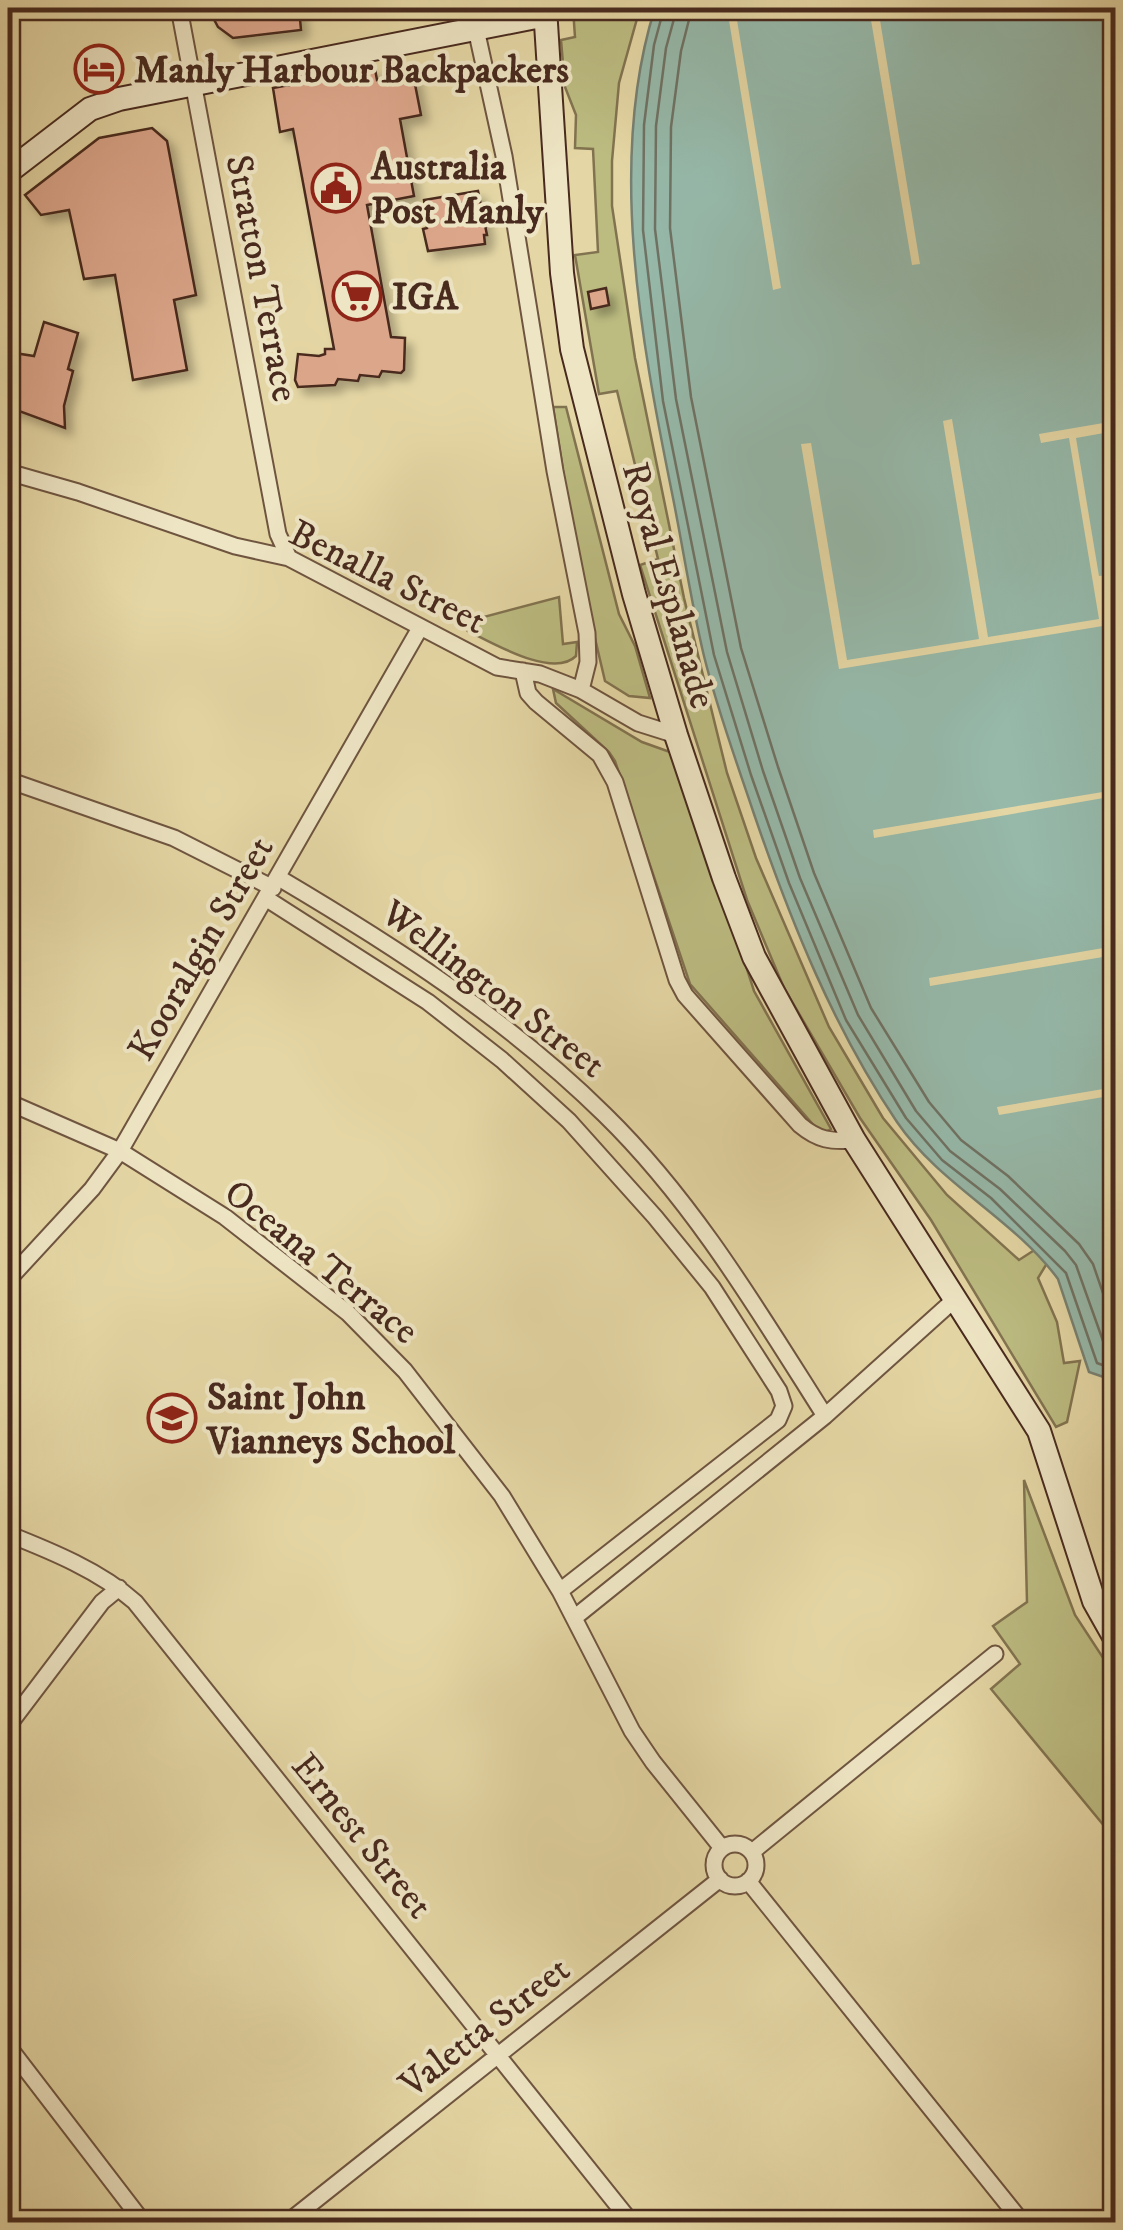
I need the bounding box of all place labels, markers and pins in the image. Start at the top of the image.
hotel icon: Manly Harbour Backpackers [73,43,125,95]
place label: Manly Harbour Backpackers [134,47,569,95]
place label: Australia Post Manly [370,144,545,236]
public building icon: Australia Post Manly [310,162,362,214]
supermarket icon: IGA [331,270,383,322]
place label: IGA [392,274,460,322]
place label: Saint John Vianneys School [205,1374,456,1466]
school or university icon: Saint John Vianneys School [146,1392,198,1444]

